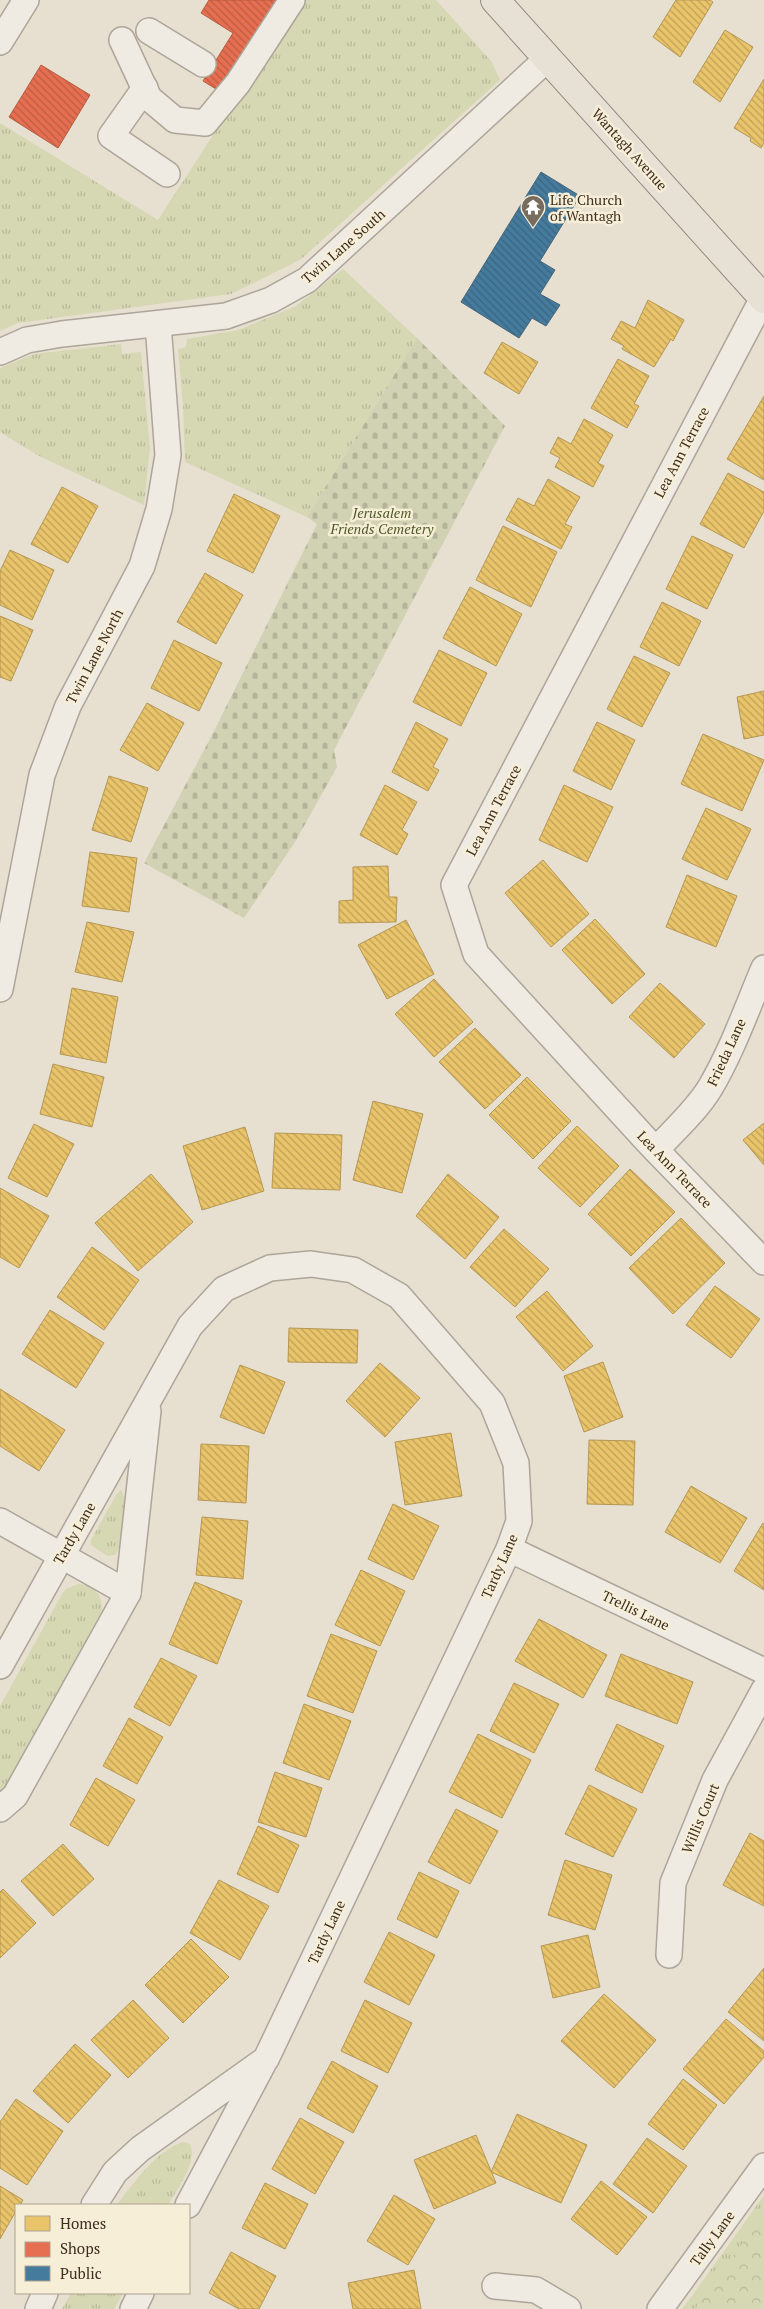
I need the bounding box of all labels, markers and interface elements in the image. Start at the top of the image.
street label: Wantagh Avenue [588,104,672,194]
place label: Life Church of Wantagh [550,190,622,225]
temple icon: Life Church of Wantagh [520,194,546,228]
street label: Twin Lane South [297,204,389,288]
street label: Lea Ann Terrace [649,403,713,501]
park label: Jerusalem Friends Cemetery [330,503,434,538]
street label: Twin Lane North [61,605,127,707]
street label: Lea Ann Terrace [461,761,525,859]
street label: Frieda Lane [702,1015,750,1089]
street label: Lea Ann Terrace [633,1126,717,1212]
street label: Tardy Lane [49,1498,99,1568]
street label: Tardy Lane [476,1531,522,1601]
street label: Trellis Lane [599,1585,673,1635]
street label: Willis Court [677,1779,724,1856]
street label: Tardy Lane [303,1897,349,1967]
legend [15,2204,190,2294]
street label: Tally Lane [685,2206,739,2270]
text: Homes [60,2213,106,2233]
text: Shops [60,2238,100,2258]
text: Public [60,2263,102,2283]

